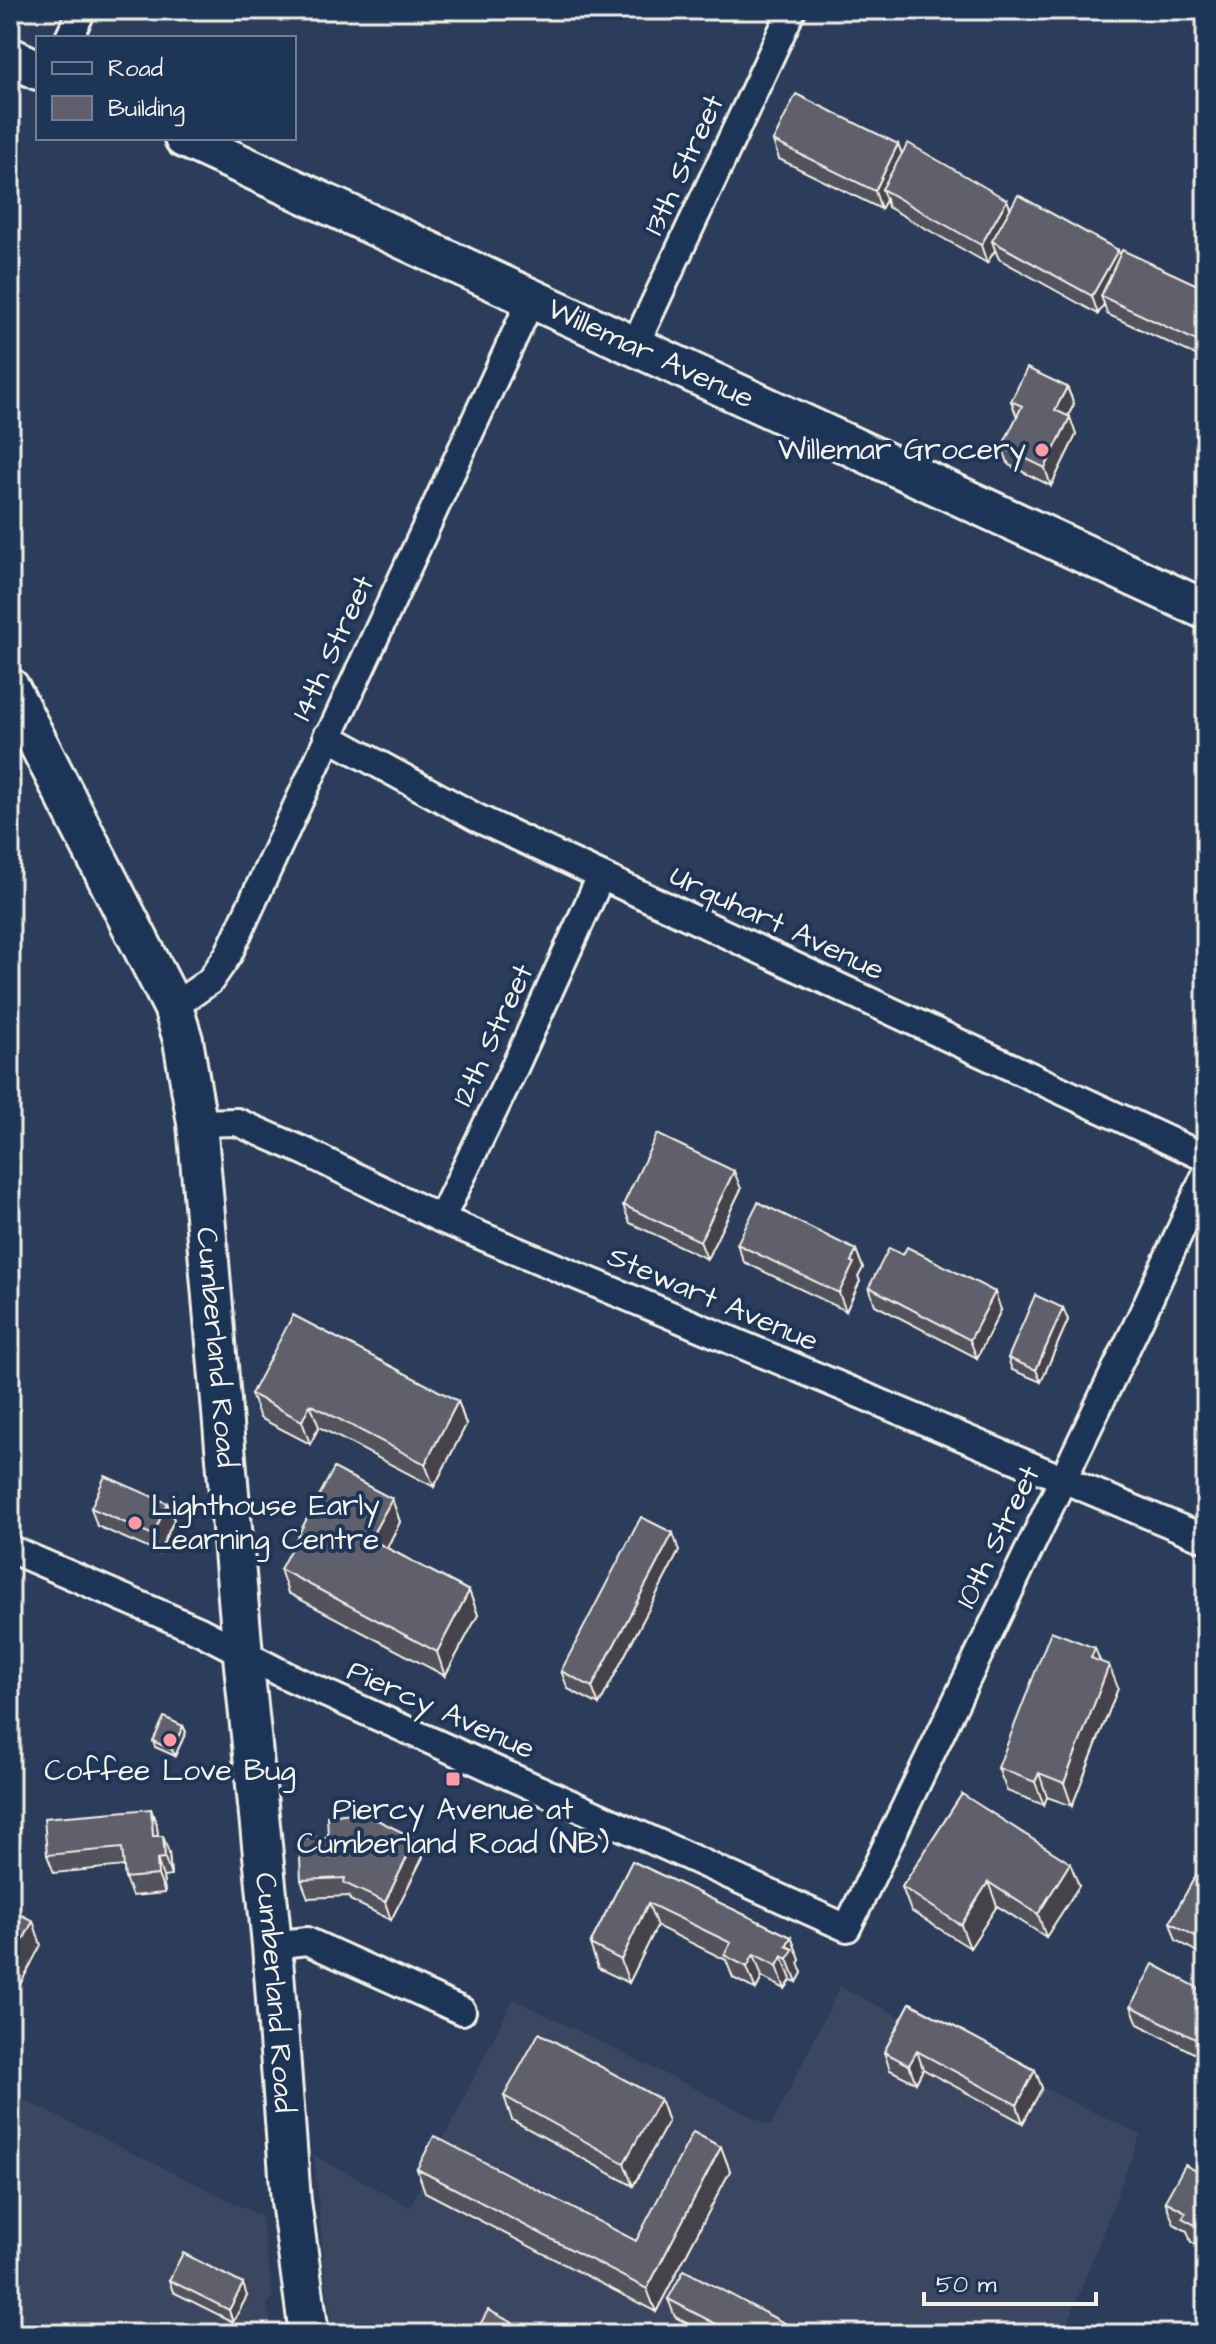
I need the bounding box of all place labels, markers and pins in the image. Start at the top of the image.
place label: Willemar Grocery [778,429,1026,472]
marker: Willemar Grocery [1033,441,1051,459]
place label: Lighthouse Early Learning Centre [151,1485,380,1562]
marker: Lighthouse Early Learning Centre [126,1514,144,1532]
marker: Coffee Love Bug [161,1731,179,1749]
place label: Coffee Love Bug [44,1750,296,1793]
marker: Piercy Avenue at Cumberland Road (NB) [444,1770,462,1788]
place label: Piercy Avenue at Cumberland Road (NB) [297,1789,609,1865]

